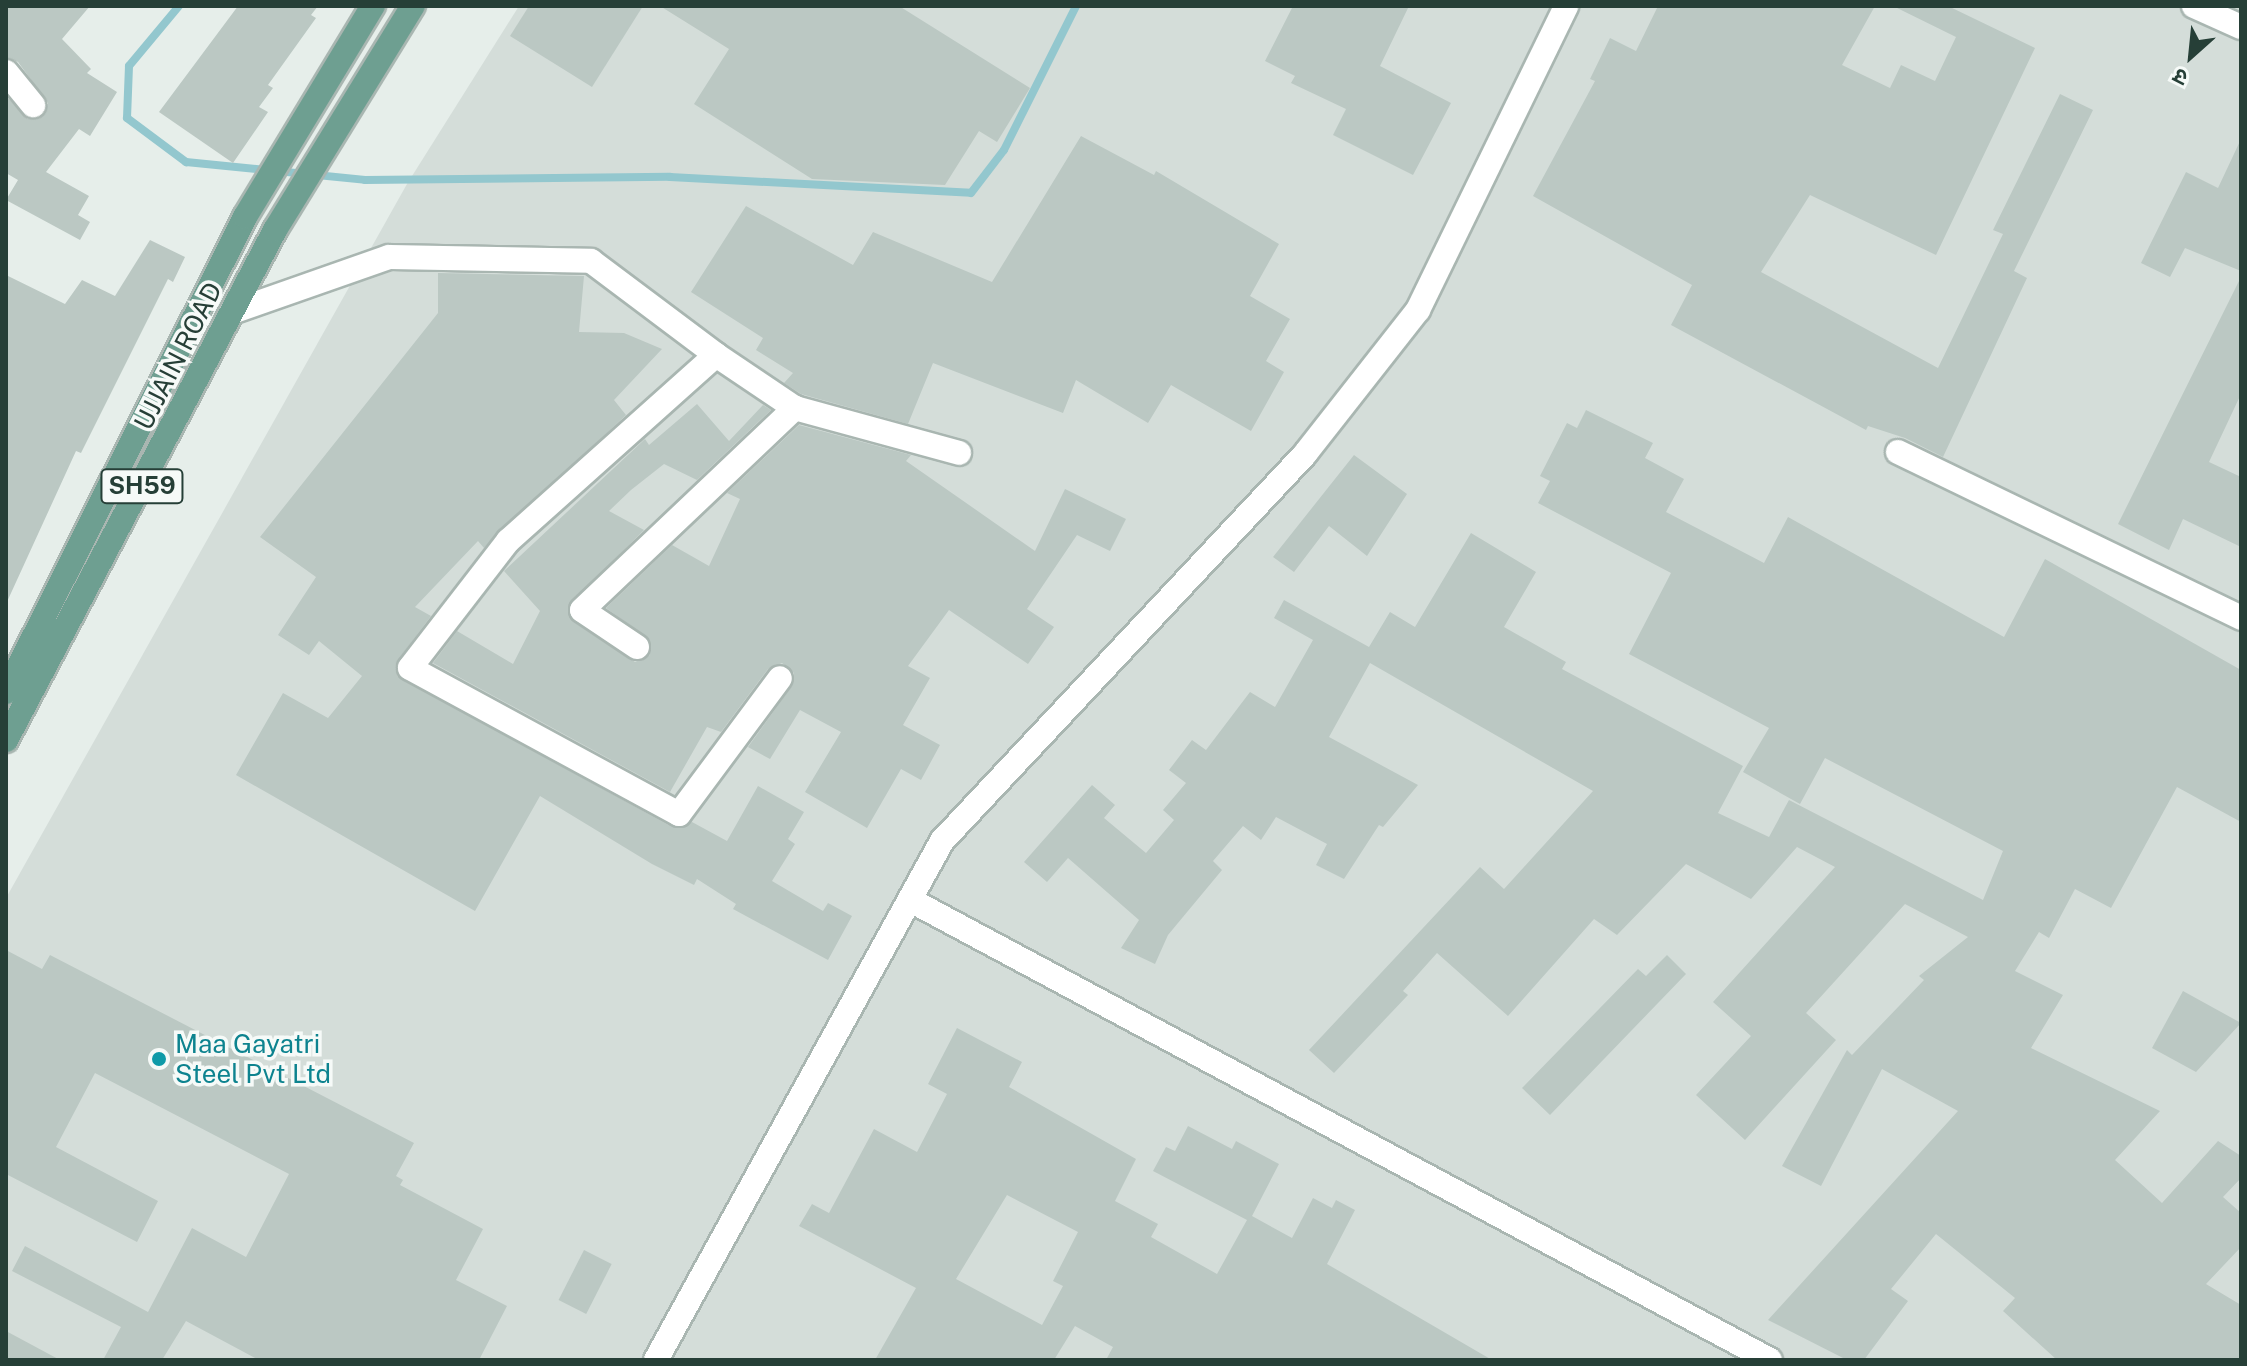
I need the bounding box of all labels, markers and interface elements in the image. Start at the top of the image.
north arrow [2151,16,2231,96]
text: उ [2168,63,2192,92]
street label: UJJAIN ROAD [128,277,228,435]
road number: SH59 [100,466,184,506]
place label: Maa Gayatri Steel Pvt Ltd [175,1028,331,1090]
marker: Maa Gayatri Steel Pvt Ltd [150,1050,168,1068]

